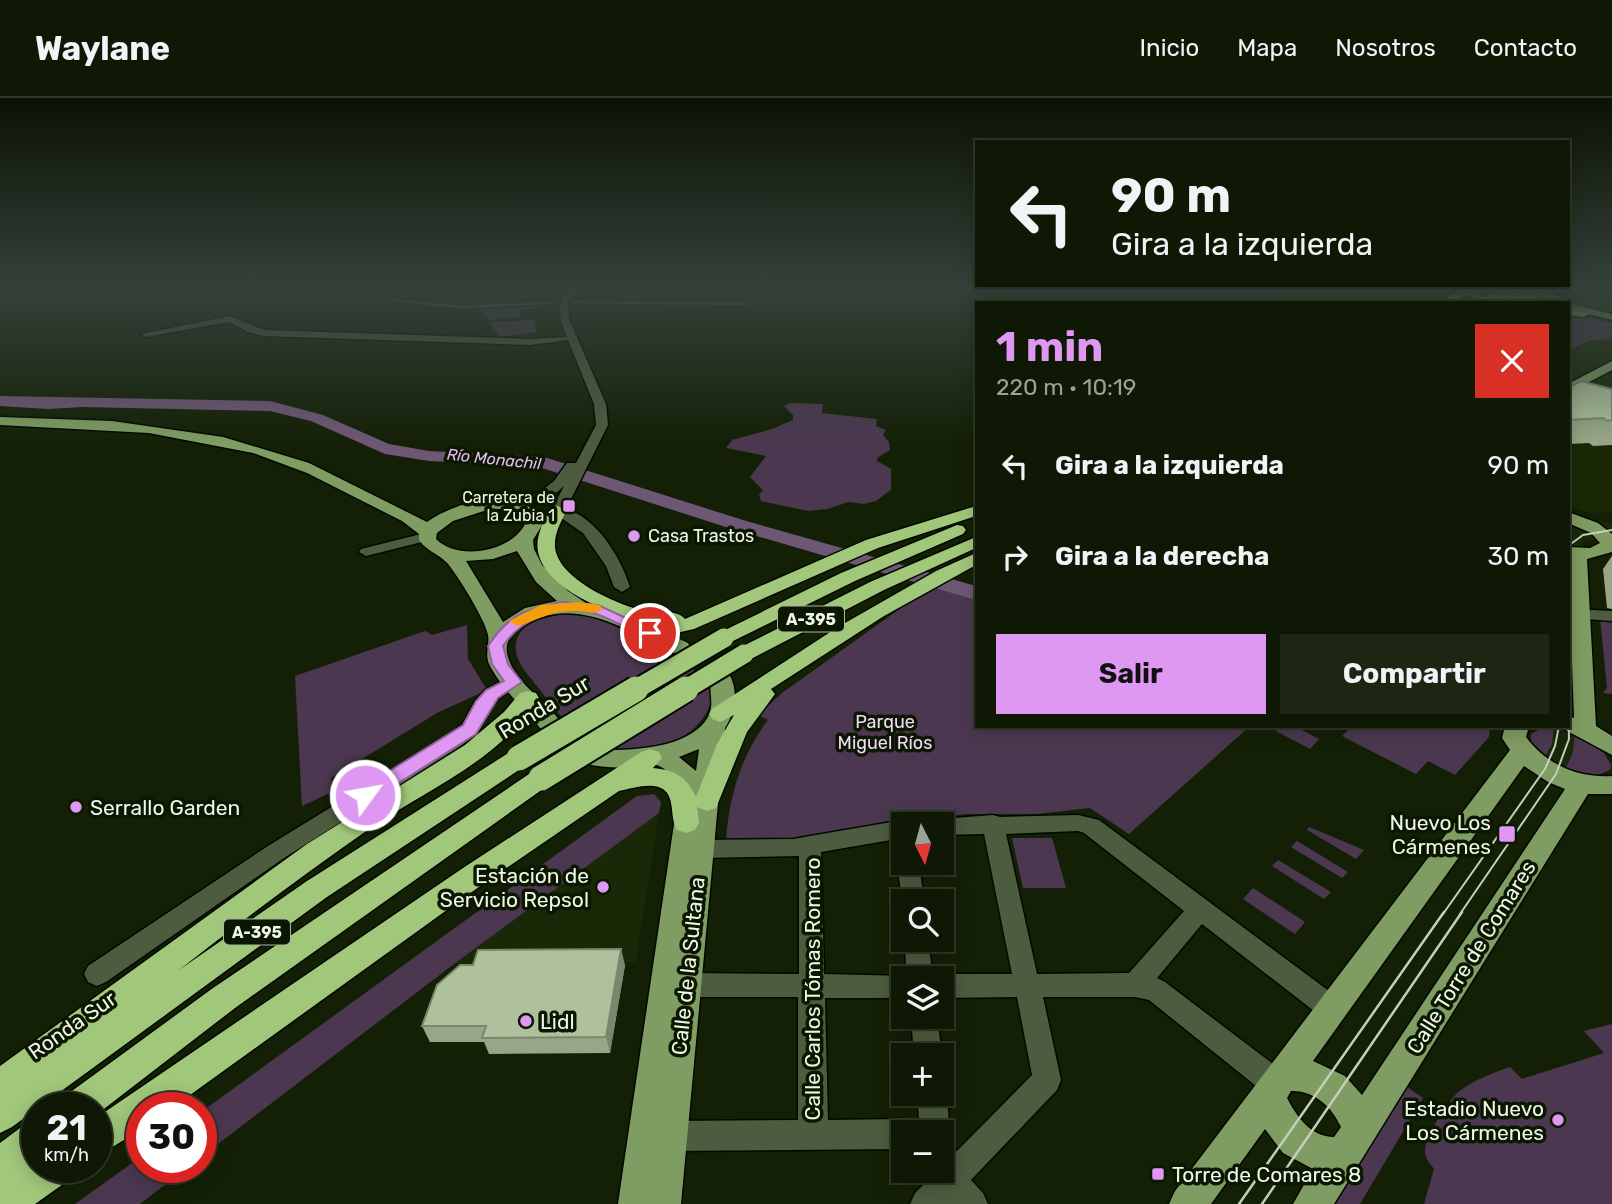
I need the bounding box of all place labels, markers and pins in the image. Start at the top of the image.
place label: Carretera de la Zubia 1 [462,488,555,525]
marker: Carretera de la Zubia 1 [561,498,577,514]
place label: Casa Trastos [648,525,754,547]
marker: Casa Trastos [626,528,642,544]
pin [620,603,680,663]
place label: Serrallo Garden [90,795,240,820]
marker: Serrallo Garden [68,799,84,815]
place label: Nuevo Los Cármenes [1390,810,1491,859]
marker: Nuevo Los Cármenes [1497,824,1517,844]
place label: Estación de Servicio Repsol [440,863,589,912]
marker: Estación de Servicio Repsol [595,879,611,895]
place label: Lidl [540,1009,575,1034]
marker: Lidl [518,1013,534,1029]
place label: Estadio Nuevo Los Cármenes [1404,1096,1544,1145]
marker: Estadio Nuevo Los Cármenes [1550,1112,1566,1128]
place label: Torre de Comares 8 [1172,1162,1361,1187]
marker: Torre de Comares 8 [1150,1166,1166,1182]

